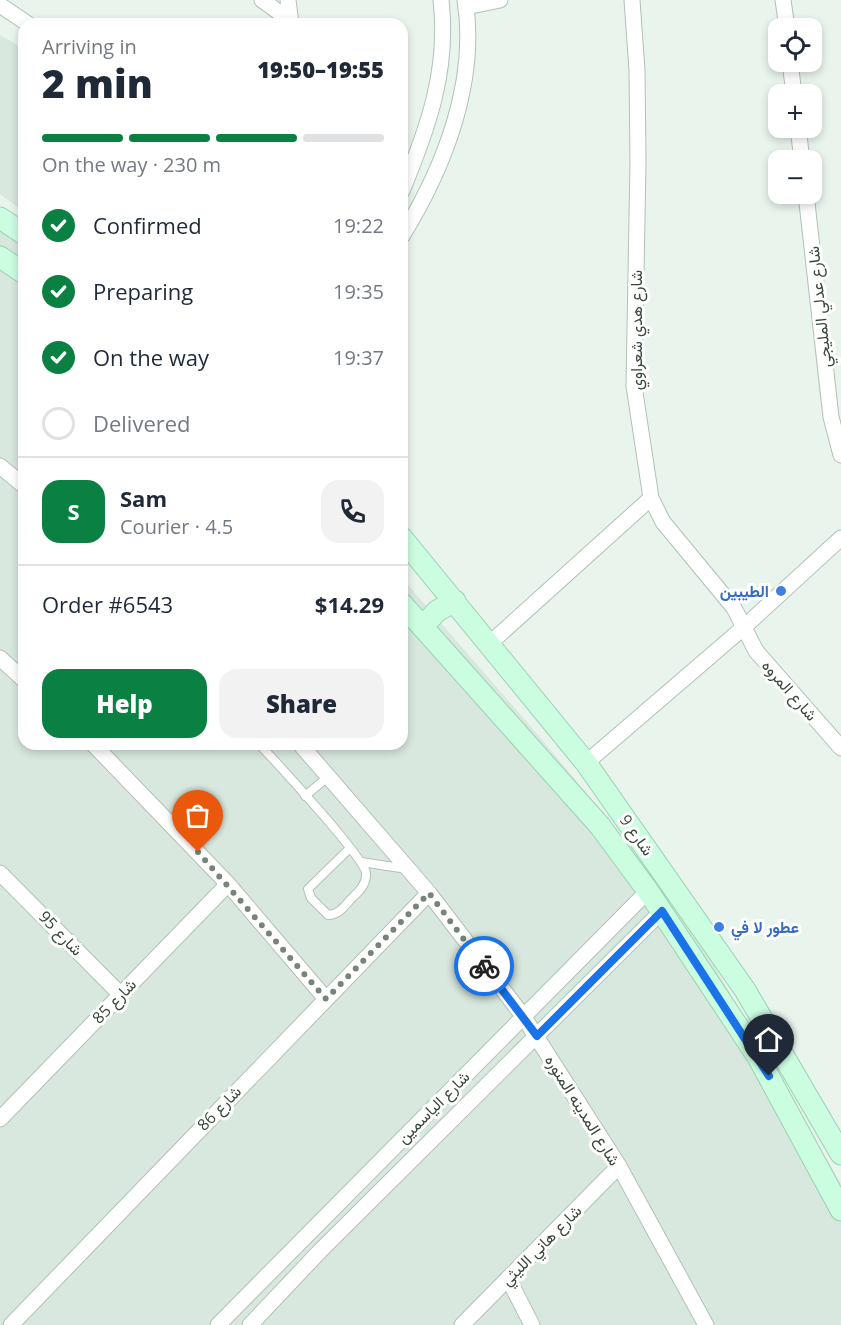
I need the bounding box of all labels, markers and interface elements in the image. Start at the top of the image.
map controls [768,18,822,204]
button: locate [768,18,822,72]
text: Arriving in [42,33,137,60]
text: 19:50–19:55 [257,54,384,84]
text: 2 min [42,56,153,109]
button: + [768,84,822,138]
button: − [768,150,822,204]
text: On the way · 230 m [42,151,221,178]
icon: check [42,209,75,242]
text: Confirmed [93,210,202,240]
text: 19:22 [333,212,384,239]
street label: شارع عدلي المليجي [802,245,839,369]
street label: شارع هدي شعراوي [625,270,650,390]
icon: check [42,275,75,308]
text: Preparing [93,276,193,306]
text: 19:35 [333,278,384,305]
icon: check [42,341,75,374]
text: On the way [93,342,209,372]
text: 19:37 [333,344,384,371]
text: Delivered [93,408,191,438]
button: phone [321,480,384,543]
text: Sam [120,483,167,513]
text: S [67,496,80,526]
text: Courier · 4.5 [120,513,233,540]
place label: الطيبين [720,580,769,602]
marker: الطيبين [774,584,788,598]
text: Order #6543 [42,589,173,619]
text: $14.29 [315,589,384,619]
street label: شارع المروه [757,655,823,726]
button: Help [42,669,207,738]
button: Share [219,669,384,738]
pin [172,790,223,852]
icon: bag [181,799,214,832]
street label: شارع 9 [614,810,659,861]
street label: شارع 95 [33,906,88,961]
place label: عطور لا في [731,916,799,941]
marker: عطور لا في [712,920,726,934]
courier [454,936,514,996]
icon: bike [468,950,501,983]
street label: شارع 85 [87,974,142,1029]
pin [743,1014,794,1076]
icon: home [752,1023,785,1056]
street label: شارع المدينه المنوره [539,1050,626,1170]
street label: شارع الياسمين [392,1066,475,1149]
street label: شارع 86 [192,1081,247,1136]
street label: شارع هاني الليثي [496,1200,588,1292]

